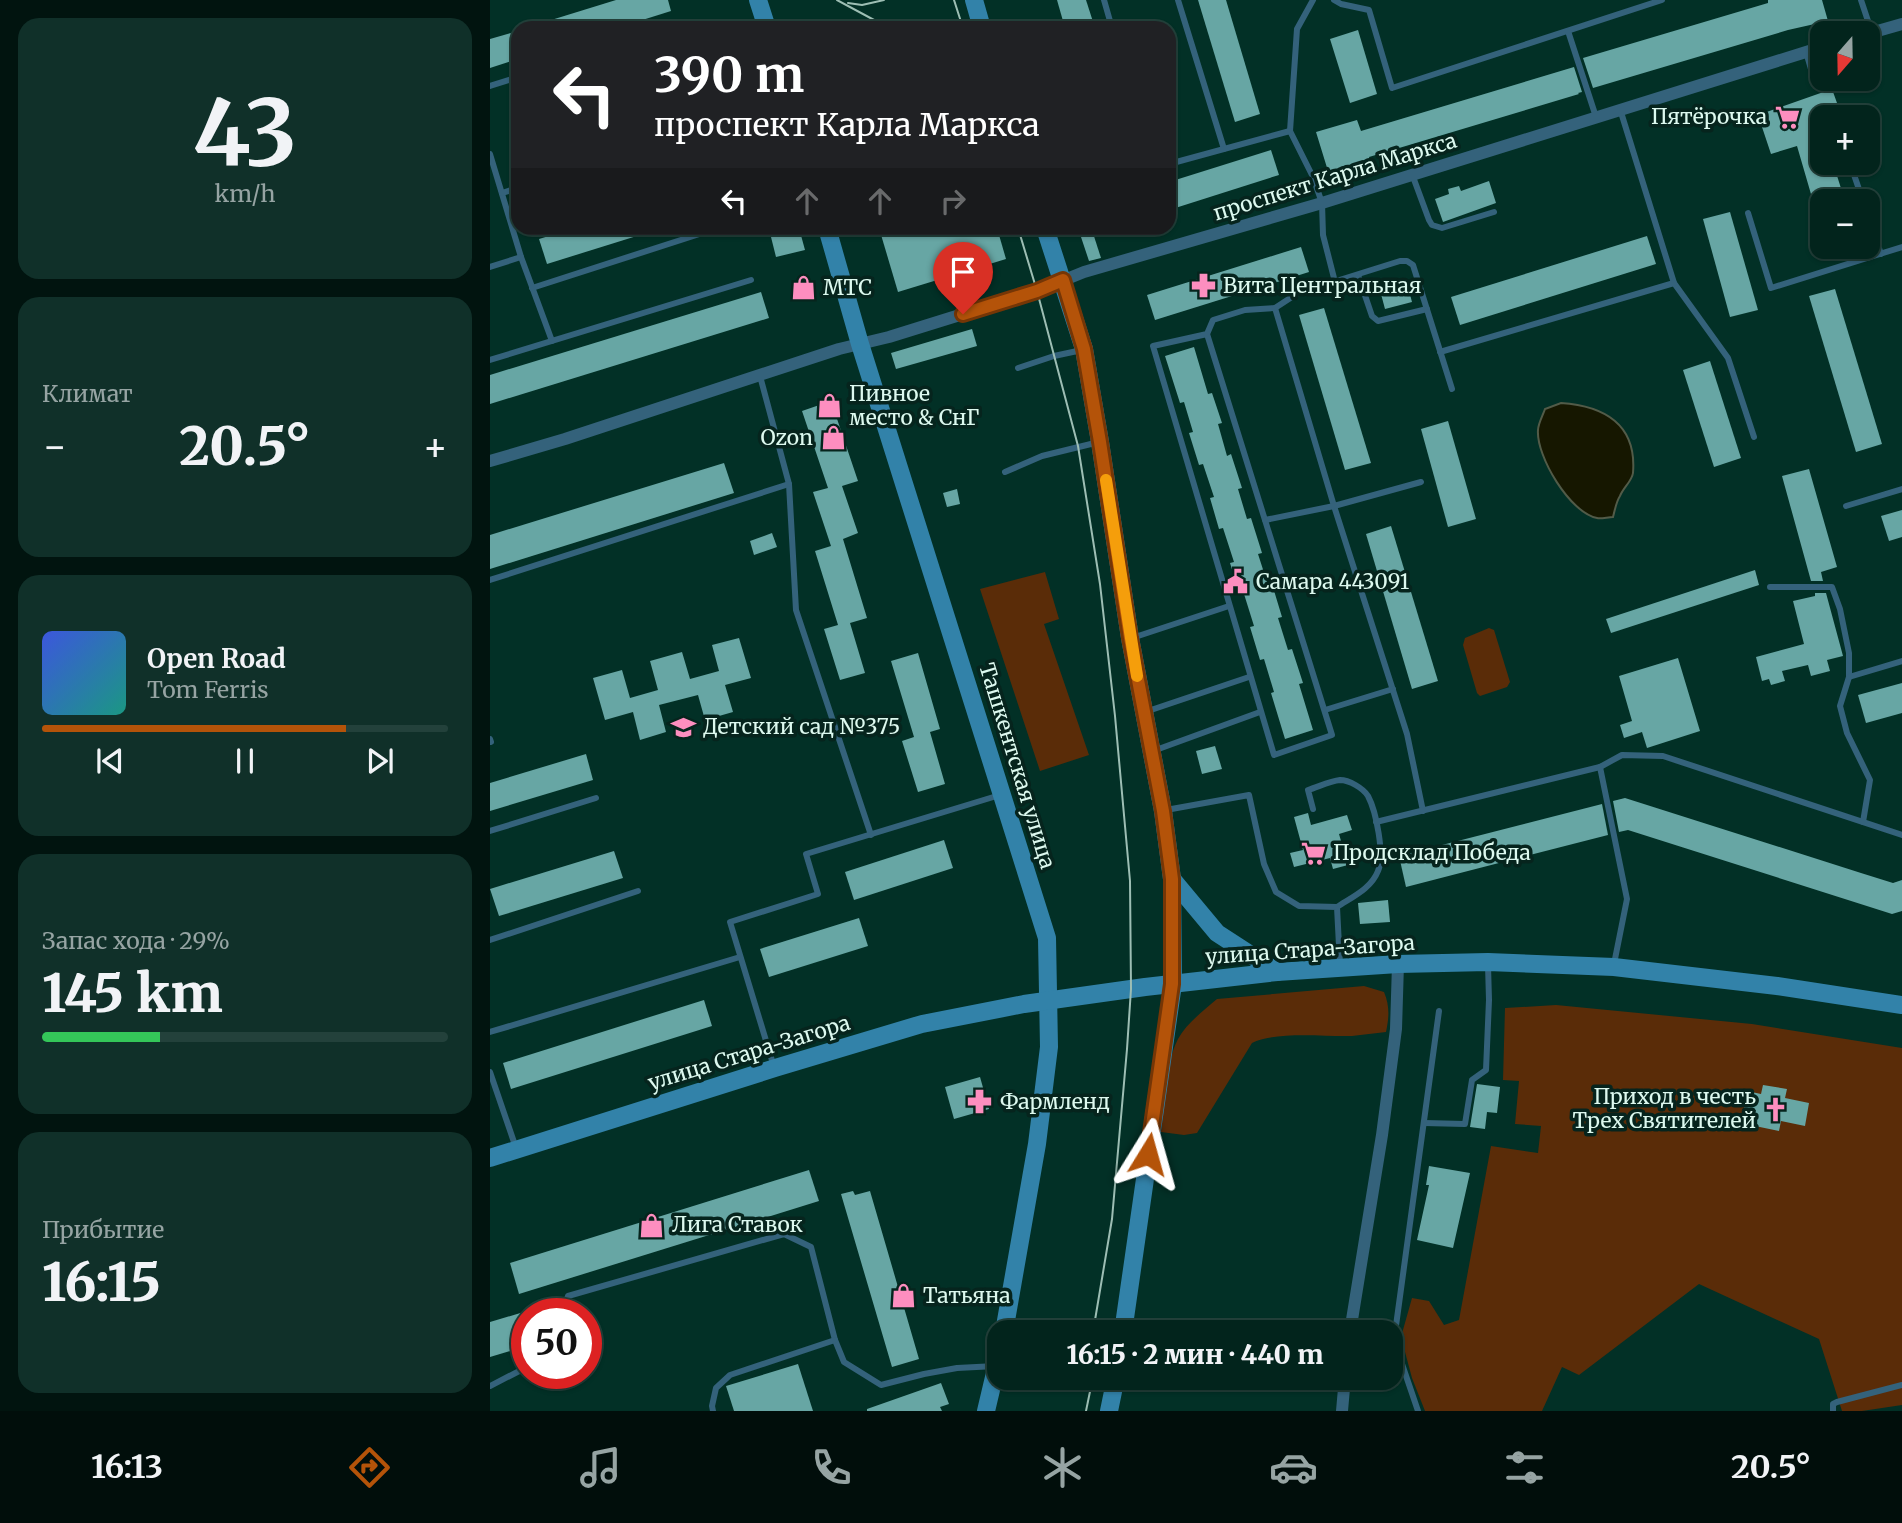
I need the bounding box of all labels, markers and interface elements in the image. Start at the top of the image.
north arrow [1810,21,1880,91]
map controls [1810,21,1880,259]
text: 390 m [654,44,804,105]
icon: left [539,49,630,140]
text: 43 [193,76,297,191]
place label: Пятёрочка [1651,103,1767,130]
supermarket icon: Пятёрочка [1773,103,1801,131]
text: проспект Карла Маркса [654,105,1040,145]
button: + [1810,105,1880,175]
street label: проспект Карла Маркса [1210,127,1460,226]
text: km/h [215,179,275,208]
icon: left [715,182,753,220]
icon: ahead [788,182,826,220]
icon: ahead [861,182,899,220]
icon: right [934,182,972,220]
button: − [1810,189,1880,259]
pin [933,242,993,314]
icon: arrive [944,253,982,291]
pharmacy icon: Вита Центральная [1189,272,1217,300]
place label: Вита Центральная [1223,272,1422,299]
shop icon: МТС [789,274,817,302]
place label: МТС [823,274,872,301]
text: Климат [42,379,133,408]
place label: Пивное место & СнГ [849,380,979,431]
shop icon: Пивное место & СнГ [815,392,843,420]
text: 20.5° [179,414,311,479]
text: − [42,423,67,470]
text: + [423,423,448,470]
place label: Ozon [760,424,813,451]
shop icon: Ozon [819,424,847,452]
public building icon: Самара 443091 [1222,568,1250,596]
place label: Самара 443091 [1256,568,1409,595]
text: Open Road [147,642,286,675]
street label: Ташкентская улица [973,660,1062,872]
text: Tom Ferris [147,675,269,704]
school or university icon: Детский сад №375 [669,713,697,741]
place label: Детский сад №375 [703,713,900,740]
icon: previous [91,742,129,780]
icon: pause [226,742,264,780]
icon: next [361,742,399,780]
supermarket icon: Продсклад Победа [1299,839,1327,867]
place label: Продсклад Победа [1333,839,1531,866]
text: Запас хода · 29% [42,926,230,955]
street label: улица Стара-Загора [1204,929,1416,970]
text: 145 km [42,961,223,1026]
street label: улица Стара-Загора [644,1009,853,1096]
place label: Приход в честь Трех Святителей [1572,1083,1756,1134]
pharmacy icon: Фармленд [966,1088,994,1116]
place label: Фармленд [1000,1088,1110,1115]
church icon: Приход в честь Трех Святителей [1762,1095,1790,1123]
position arrow [1111,1117,1185,1191]
shop icon: Лига Ставок [638,1211,666,1239]
place label: Лига Ставок [672,1211,803,1238]
text: Прибытие [42,1215,164,1244]
text: 16:15 [42,1250,161,1315]
shop icon: Татьяна [889,1282,917,1310]
place label: Татьяна [923,1282,1011,1309]
speed limit sign: 50 [511,1298,602,1389]
text: 16:15 · 2 мин · 440 m [1067,1338,1323,1371]
icon: directions [345,1443,394,1492]
icon: music [576,1443,625,1492]
icon: phone [807,1443,856,1492]
icon: climate [1038,1443,1087,1492]
icon: car [1269,1443,1318,1492]
icon: filters [1500,1443,1549,1492]
text: 16:13 [91,1447,163,1487]
text: 20.5° [1731,1447,1811,1487]

